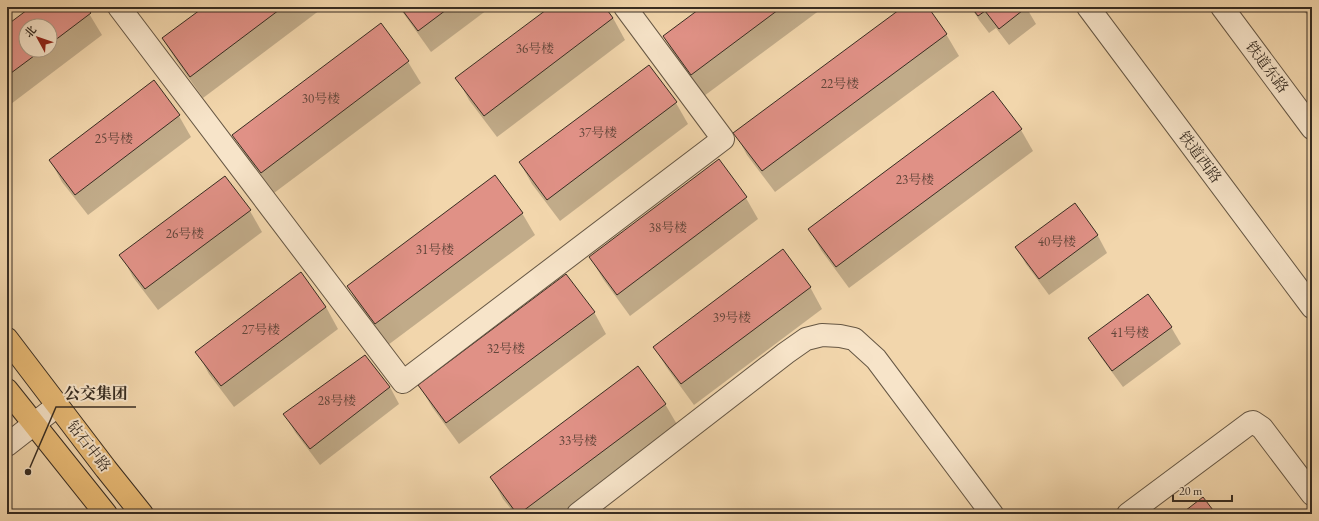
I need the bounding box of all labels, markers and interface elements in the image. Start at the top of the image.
north arrow [18,18,58,58]
text: 北 [21,23,39,40]
street label: 铁道东路 [1242,37,1293,96]
house number: 36号楼 [516,40,554,57]
house number: 22号楼 [821,75,859,92]
house number: 30号楼 [302,90,340,107]
house number: 37号楼 [579,124,617,141]
street label: 铁道西路 [1175,127,1226,186]
house number: 25号楼 [95,130,133,147]
house number: 23号楼 [896,171,934,188]
house number: 38号楼 [649,219,687,236]
house number: 26号楼 [166,225,204,242]
house number: 40号楼 [1038,233,1076,250]
house number: 31号楼 [416,241,454,258]
house number: 39号楼 [713,309,751,326]
house number: 27号楼 [242,321,280,338]
house number: 41号楼 [1111,324,1149,341]
house number: 32号楼 [487,340,525,357]
callout: 公交集团 [56,379,136,407]
text: 公交集团 [64,383,128,404]
house number: 28号楼 [318,392,356,409]
street label: 钻石中路 [63,416,115,475]
house number: 33号楼 [559,432,597,449]
scale bar [1173,477,1232,503]
text: 20 m [1179,483,1203,499]

